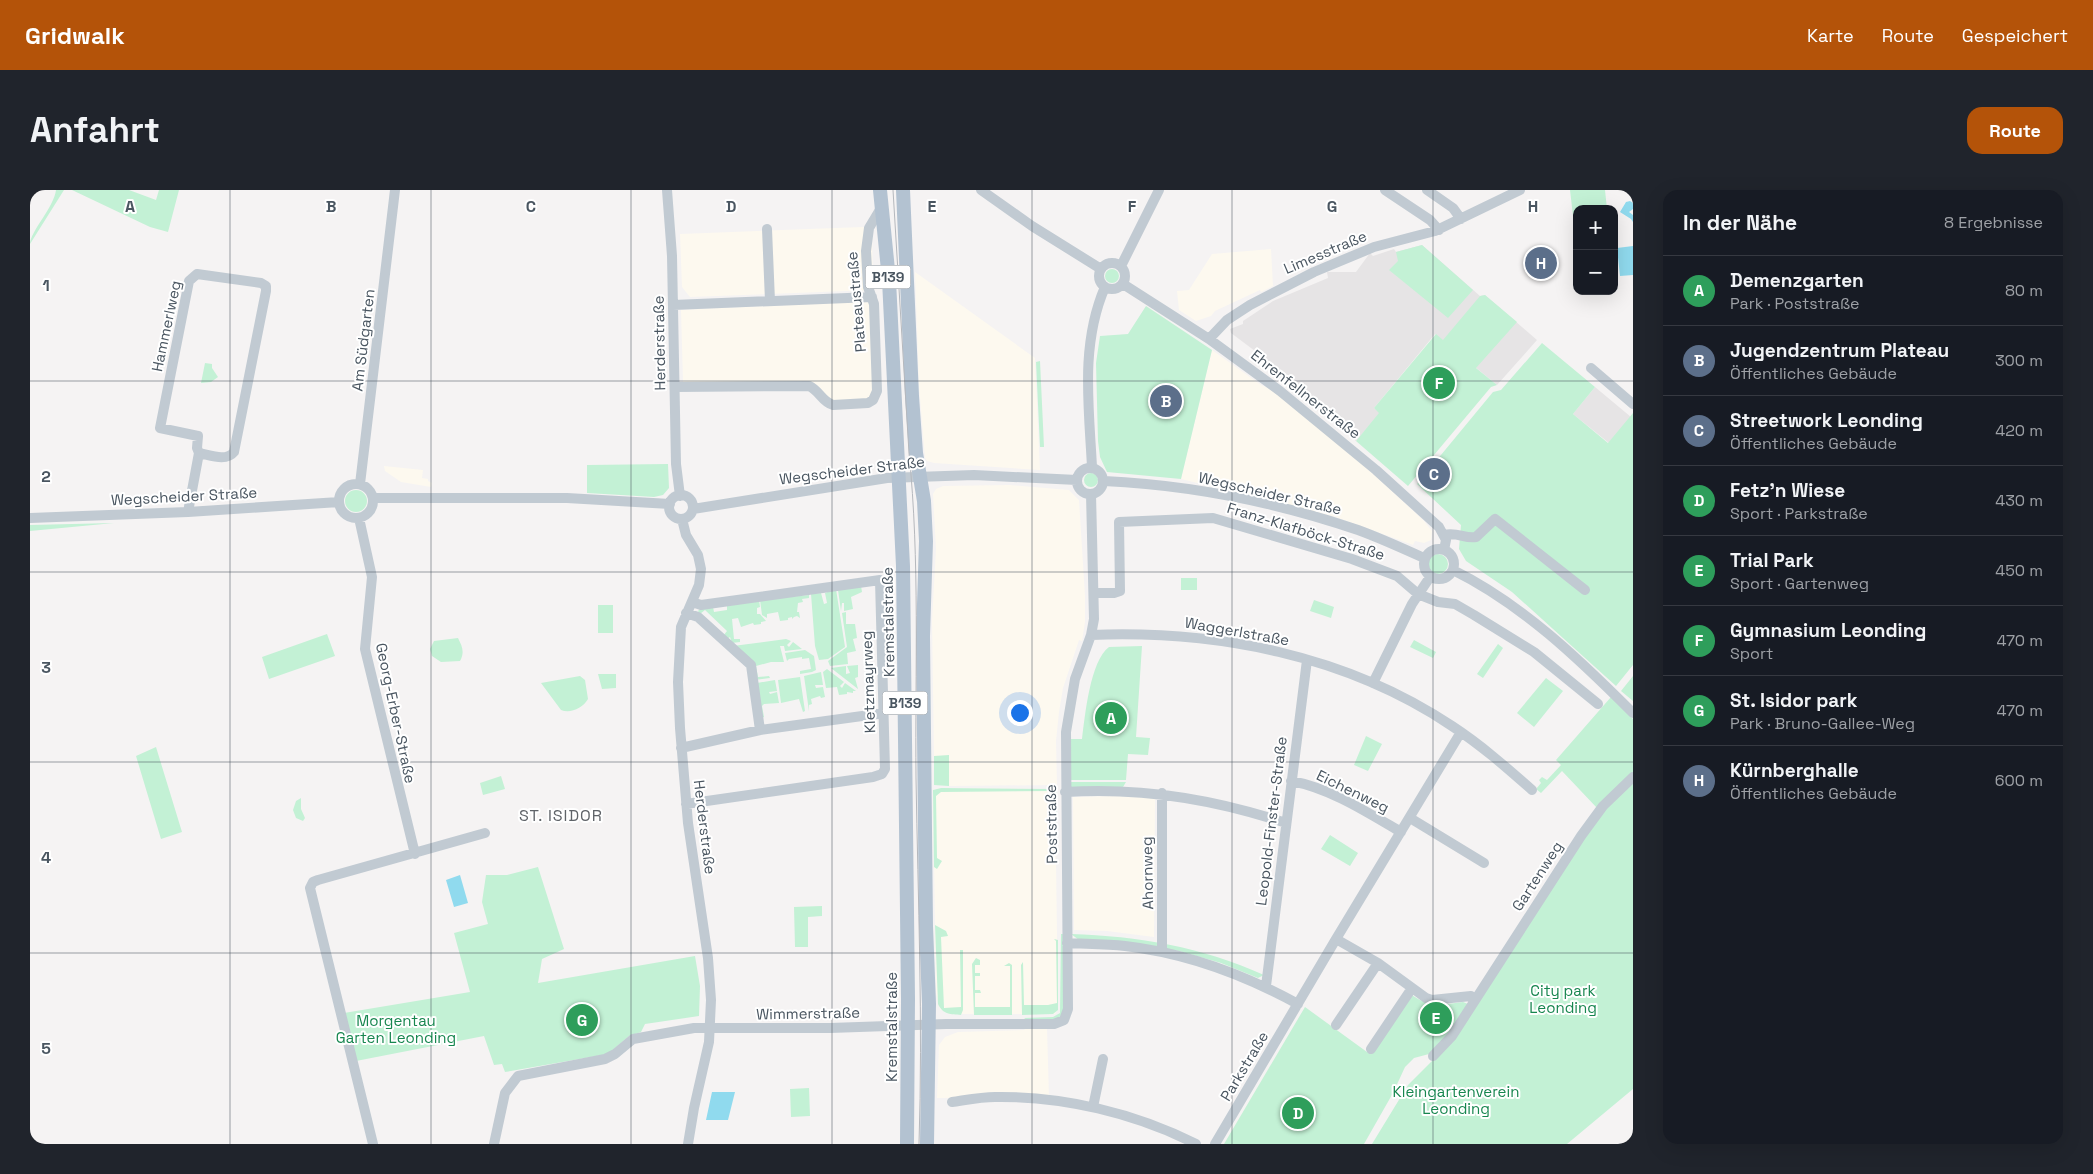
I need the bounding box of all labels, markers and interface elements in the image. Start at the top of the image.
text: Gridwalk [25,20,125,51]
text: Karte [1807,24,1854,47]
text: Route [1882,24,1934,47]
text: Gespeichert [1962,24,2068,47]
button: Route [1967,107,2063,154]
text: Anfahrt [30,108,160,152]
text: A [125,196,135,217]
text: B [326,196,336,217]
text: C [526,196,536,217]
text: D [726,196,736,217]
text: E [928,196,937,217]
text: F [1128,196,1137,217]
text: G [1327,196,1337,217]
text: H [1528,196,1538,217]
map controls [1573,205,1618,295]
button: + [1573,205,1618,250]
text: In der Nähe [1683,209,1797,236]
text: 8 Ergebnisse [1944,212,2043,233]
street label: Limesstraße [1281,226,1370,278]
pin: H [1525,244,1557,282]
button: − [1573,250,1618,295]
street label: Plateaustraße [842,251,870,353]
road number: B139 [866,265,910,288]
text: Demenzgarten [1730,268,1864,293]
text: 1 [42,275,50,296]
street label: Hammerlweg [147,279,185,373]
text: A [1694,280,1704,301]
text: 80 m [2005,280,2043,301]
street label: Am Südgarten [347,288,379,392]
text: Park · Poststraße [1730,293,1859,314]
street label: Herderstraße [649,295,669,391]
text: Jugendzentrum Plateau [1730,338,1949,363]
street label: Ehrenfellnerstraße [1247,345,1365,443]
text: B [1694,350,1704,371]
text: 300 m [1995,350,2043,371]
text: Öffentliches Gebäude [1730,363,1897,384]
pin: F [1423,364,1455,402]
pin: B [1150,382,1182,420]
text: Streetwork Leonding [1730,408,1923,433]
text: C [1694,420,1704,441]
text: 420 m [1995,420,2043,441]
text: Öffentliches Gebäude [1730,433,1897,454]
street label: Wegscheider Straße [778,452,926,488]
pin: C [1418,455,1450,493]
text: 2 [41,466,51,487]
street label: Wegscheider Straße [1196,467,1344,519]
text: Fetz'n Wiese [1730,478,1845,503]
street label: Wegscheider Straße [110,483,258,509]
text: D [1694,490,1704,511]
text: 430 m [1995,490,2043,511]
street label: Franz-Klafböck-Straße [1225,498,1387,564]
text: Sport · Parkstraße [1730,503,1868,524]
text: Trial Park [1730,548,1814,573]
text: E [1695,560,1703,581]
text: 450 m [1995,560,2043,581]
street label: Kremstalstraße [878,567,898,677]
text: Sport · Gartenweg [1730,573,1869,594]
street label: Waggerlstraße [1183,612,1291,650]
text: Gymnasium Leonding [1730,618,1926,643]
street label: Kletzmayrweg [857,630,879,734]
text: F [1695,630,1703,651]
text: 470 m [1996,630,2043,651]
street label: Georg-Erber-Straße [372,641,420,785]
text: Sport [1730,643,1773,664]
text: 3 [41,657,51,678]
text: St. Isidor park [1730,688,1858,713]
road number: B139 [882,692,928,714]
pin: A [1095,699,1127,737]
your location [1007,700,1033,726]
text: G [1694,700,1704,721]
text: 470 m [1996,700,2043,721]
text: Park · Bruno-Gallee-Weg [1730,713,1915,734]
street label: Leopold-Finster-Straße [1251,735,1291,907]
text: Kürnberghalle [1730,758,1859,783]
street label: Eichenweg [1313,765,1393,817]
text: H [1694,770,1704,791]
text: 600 m [1995,770,2043,791]
street label: Herderstraße [690,779,720,875]
text: Öffentliches Gebäude [1730,783,1897,804]
street label: Poststraße [1041,784,1061,864]
district label: ST. ISIDOR [519,805,603,826]
street label: Ahornweg [1137,836,1157,910]
street label: Gartenweg [1507,838,1567,914]
text: 4 [41,847,51,868]
street label: Kremstalstraße [882,972,901,1082]
park label: City park Leonding [1529,981,1597,1017]
pin: E [1420,999,1452,1037]
pin: G [566,1001,598,1039]
street label: Wimmerstraße [756,1003,860,1023]
park label: Morgentau Garten Leonding [336,1011,456,1047]
street label: Parkstraße [1216,1028,1272,1104]
text: 5 [41,1038,51,1059]
park label: Kleingartenverein Leonding [1393,1082,1519,1118]
pin: D [1282,1094,1314,1132]

